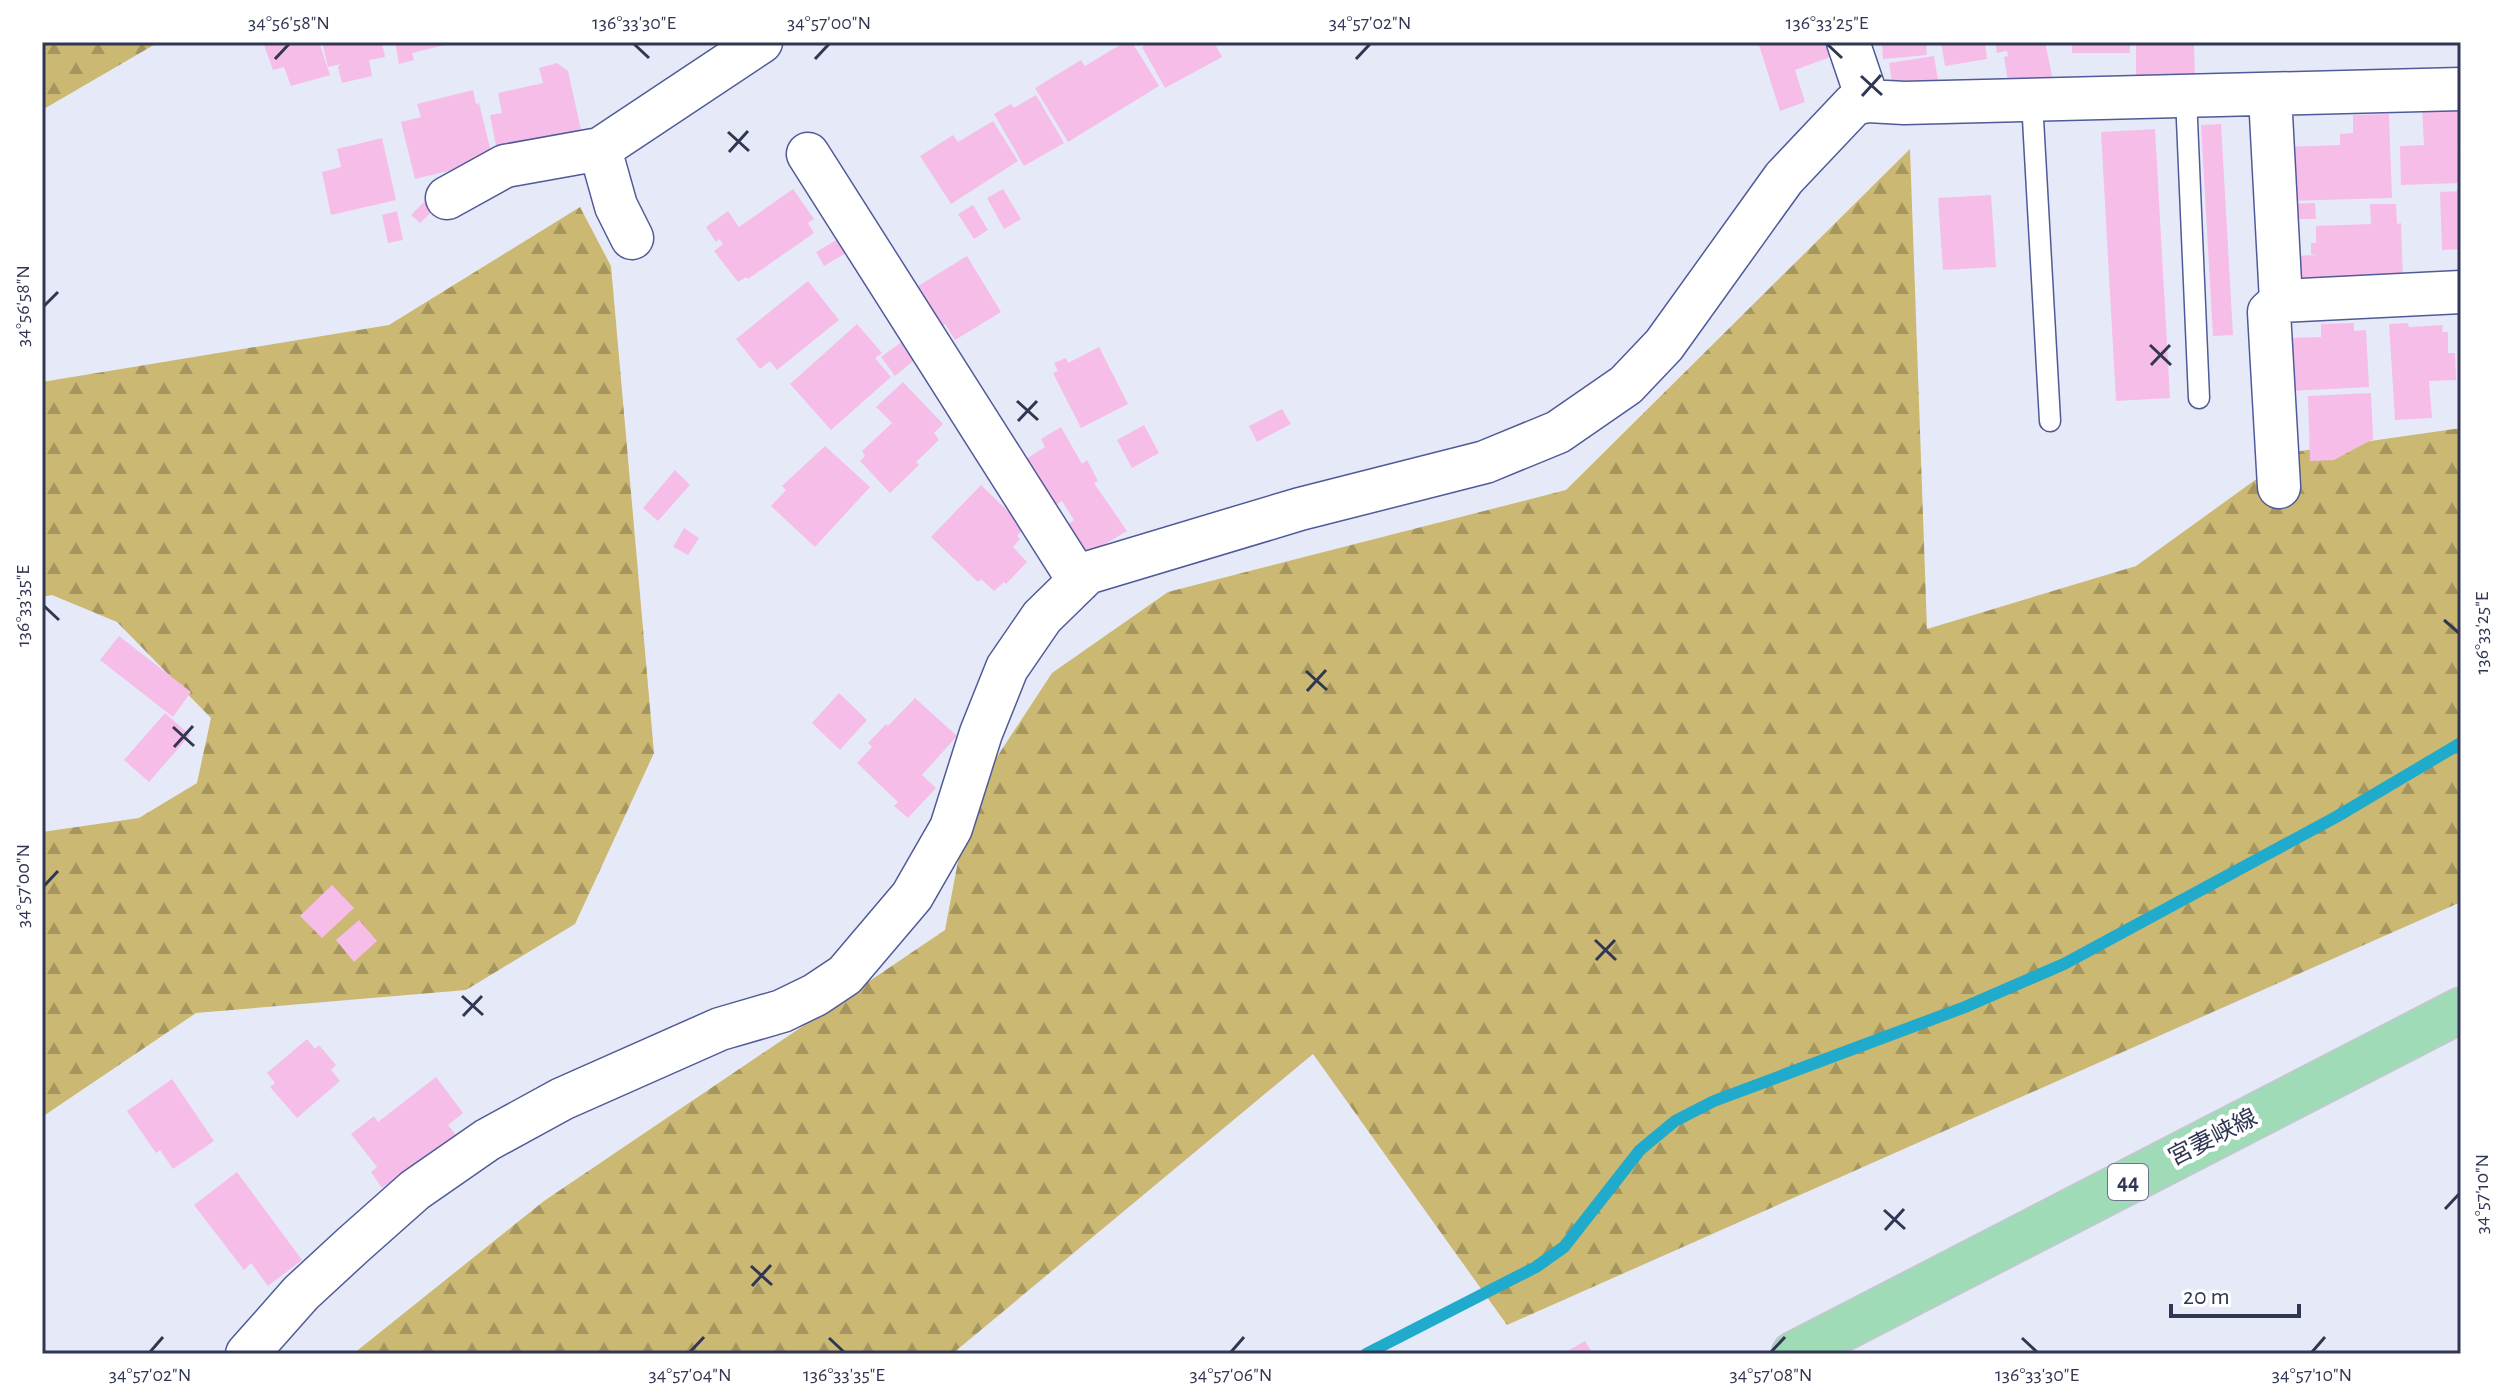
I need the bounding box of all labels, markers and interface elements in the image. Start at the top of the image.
text: 34°56'58"N [248,13,330,33]
text: 136°33'30"E [592,13,676,33]
text: 34°57'00"N [787,13,871,33]
text: 34°57'02"N [1329,13,1411,33]
text: 136°33'25"E [1786,13,1869,33]
text: 34°56'58"N [13,265,33,347]
text: 136°33'35"E [13,565,33,647]
text: 136°33'25"E [2472,591,2492,674]
text: 34°57'00"N [13,844,33,928]
street label: 宮妻峡線 [2164,1104,2261,1170]
text: 34°57'10"N [2472,1154,2492,1234]
road number: 44 [2108,1164,2148,1200]
scale bar [2171,1268,2299,1318]
text: 20 m [2183,1285,2230,1309]
text: 34°57'02"N [109,1365,191,1385]
text: 34°57'04"N [648,1365,732,1385]
text: 136°33'35"E [803,1365,885,1385]
text: 34°57'06"N [1190,1365,1272,1385]
text: 34°57'08"N [1729,1365,1813,1385]
text: 136°33'30"E [1995,1365,2079,1385]
text: 34°57'10"N [2272,1365,2352,1385]

